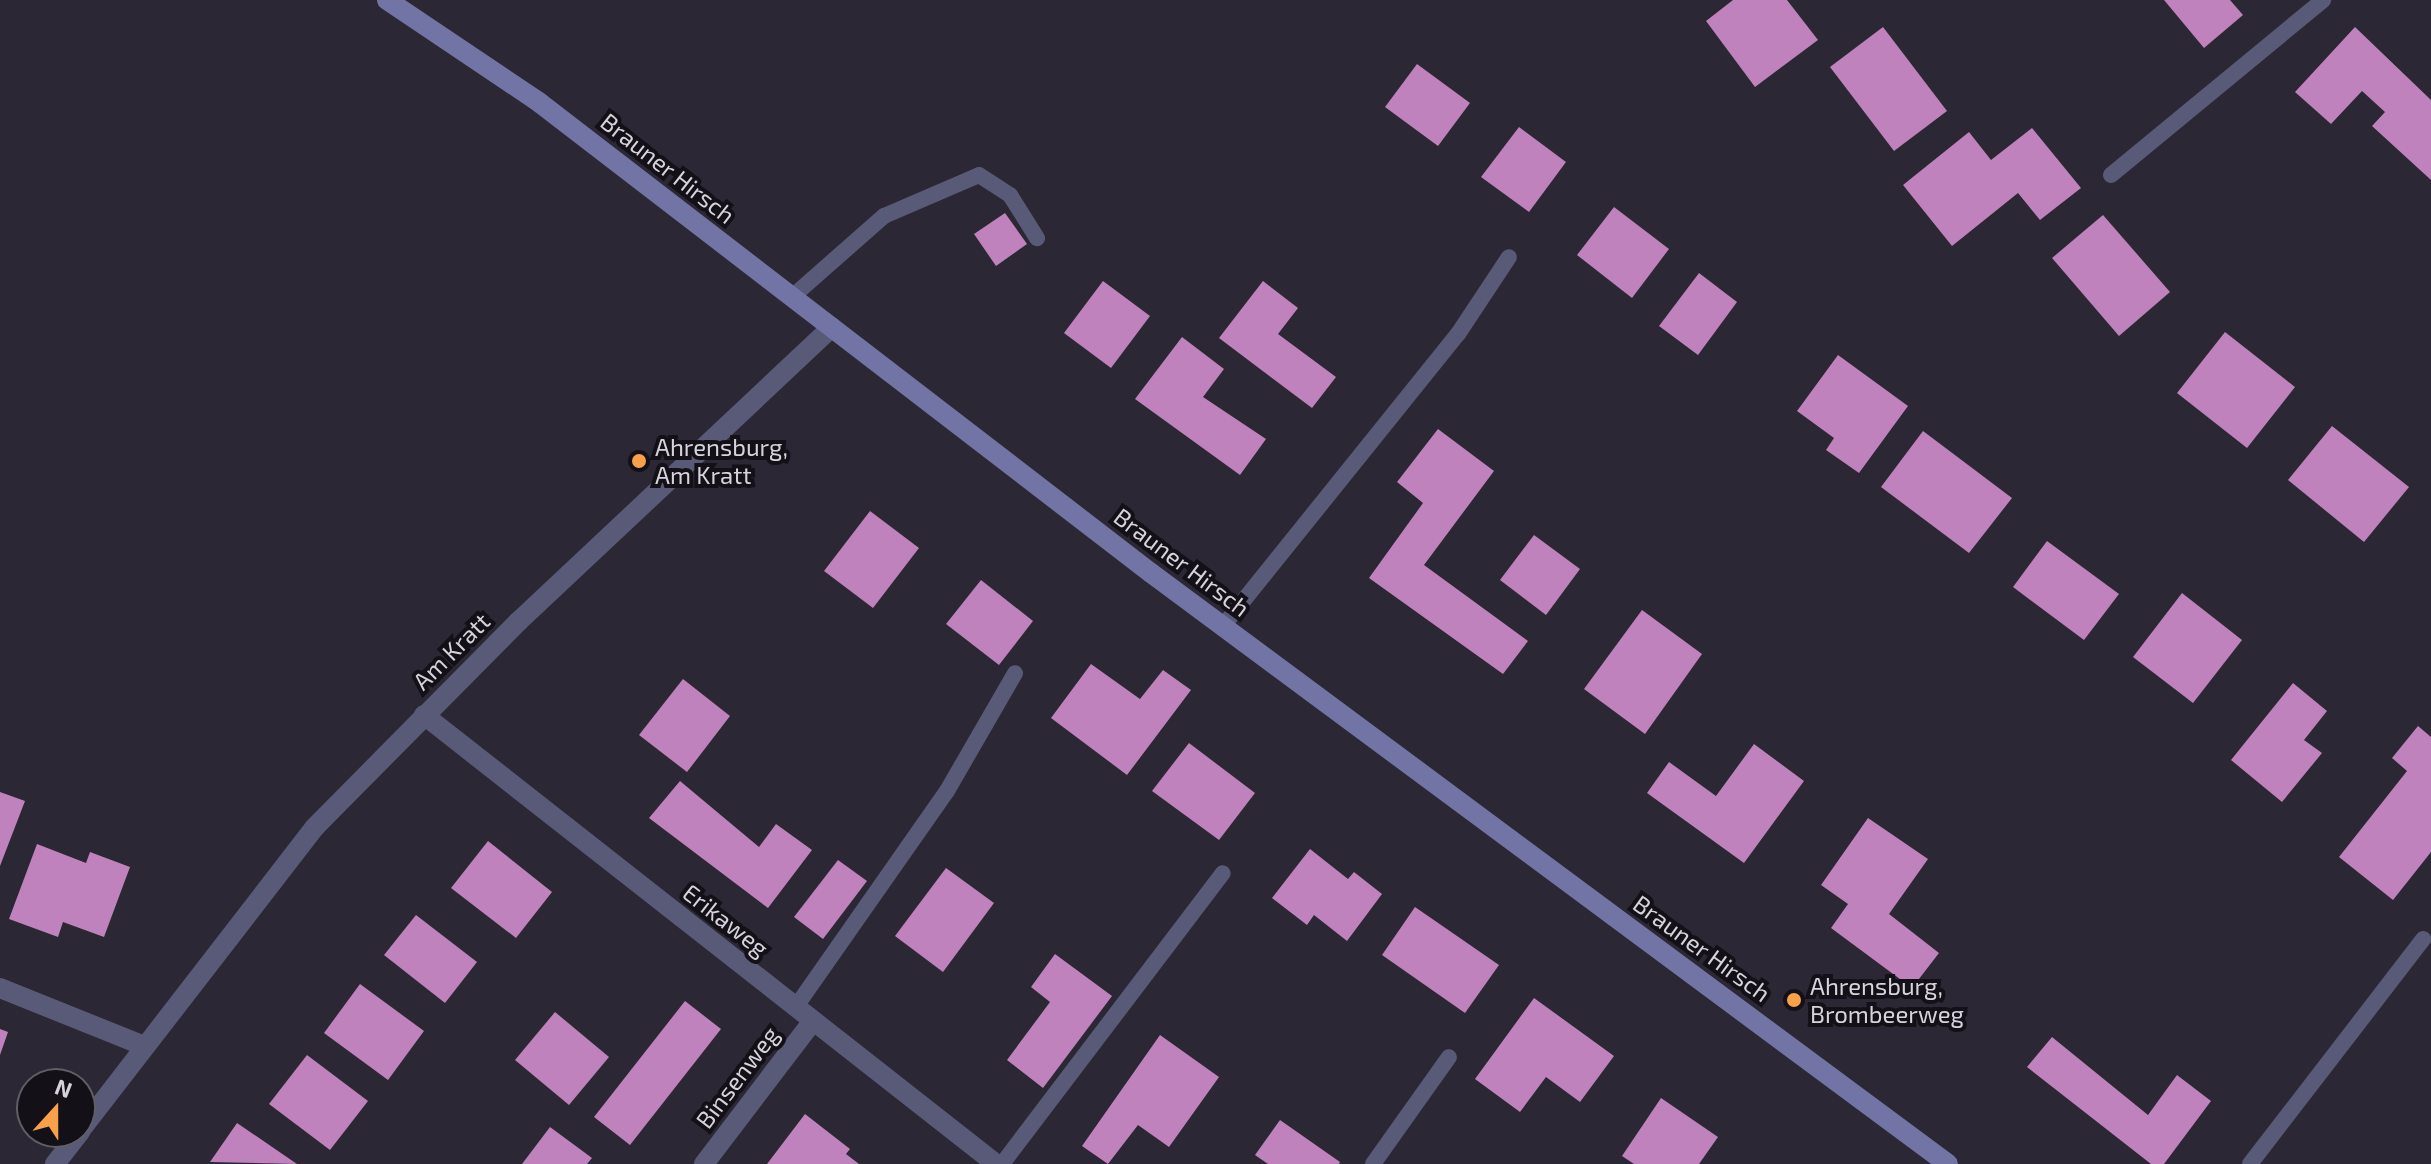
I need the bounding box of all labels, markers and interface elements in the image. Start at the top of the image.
street label: Brauner Hirsch [595,107,741,229]
place label: Ahrensburg, Am Kratt [655,433,788,489]
marker: Ahrensburg, Am Kratt [630,452,648,470]
street label: Brauner Hirsch [1108,502,1256,622]
street label: Am Kratt [407,607,495,695]
street label: Erikaweg [678,878,774,962]
street label: Brauner Hirsch [1628,889,1776,1007]
place label: Ahrensburg, Brombeerweg [1810,972,1964,1028]
marker: Ahrensburg, Brombeerweg [1785,991,1803,1009]
street label: Binsenweg [689,1021,785,1133]
north arrow [16,1068,96,1148]
text: N [52,1072,76,1102]

